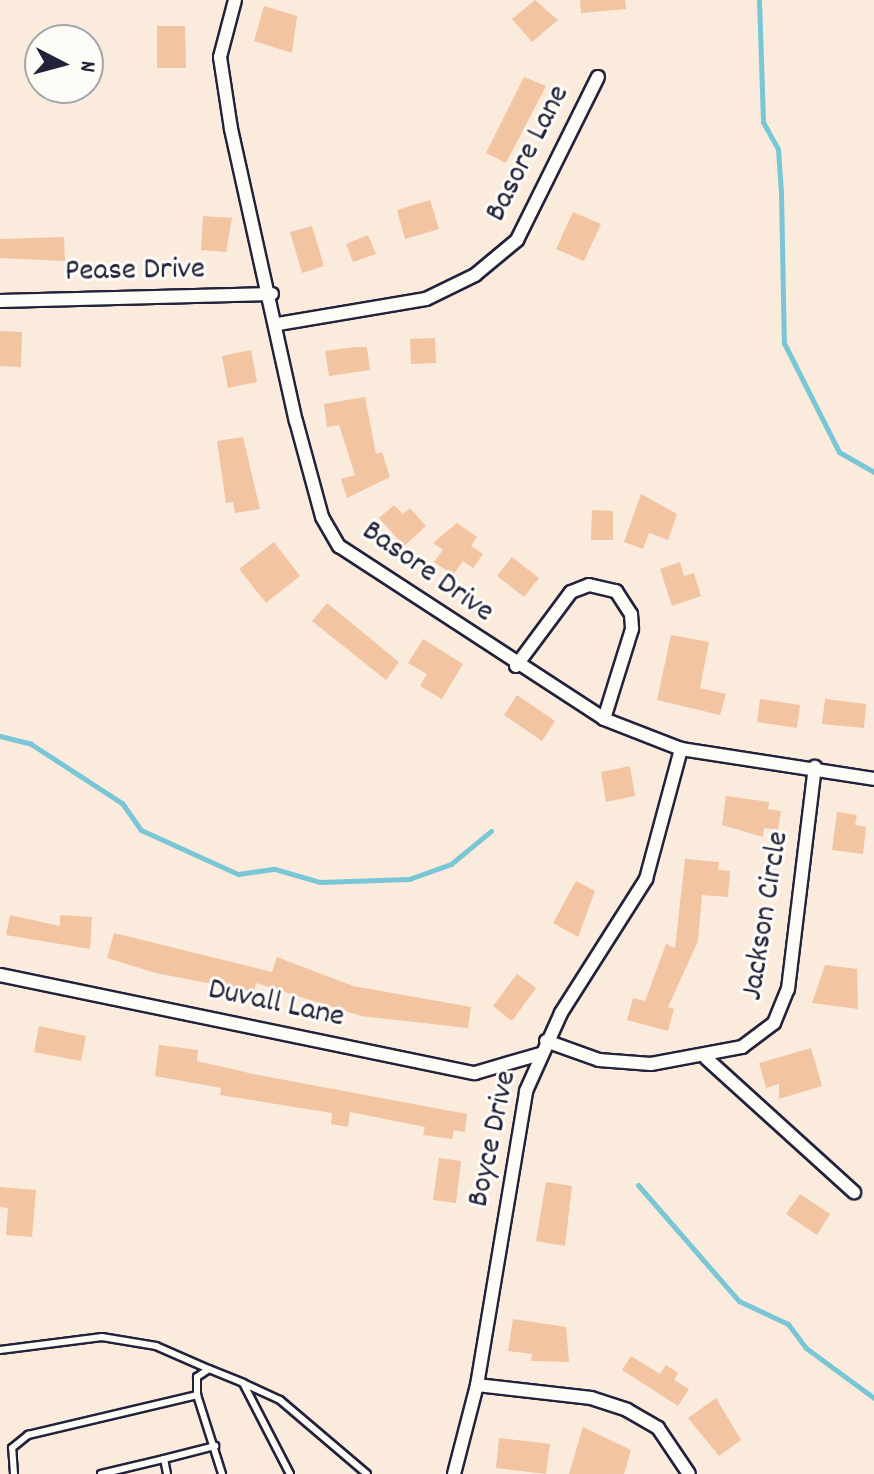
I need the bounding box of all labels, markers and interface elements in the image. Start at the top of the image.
north arrow [24,24,104,104]
text: N [70,59,102,73]
street label: Basore Lane [478,79,580,229]
street label: Pease Drive [65,252,205,292]
street label: Basore Drive [353,513,501,633]
street label: Jackson Circle [735,829,799,1003]
street label: Duvall Lane [204,972,348,1038]
street label: Boyce Drive [461,1067,527,1211]

